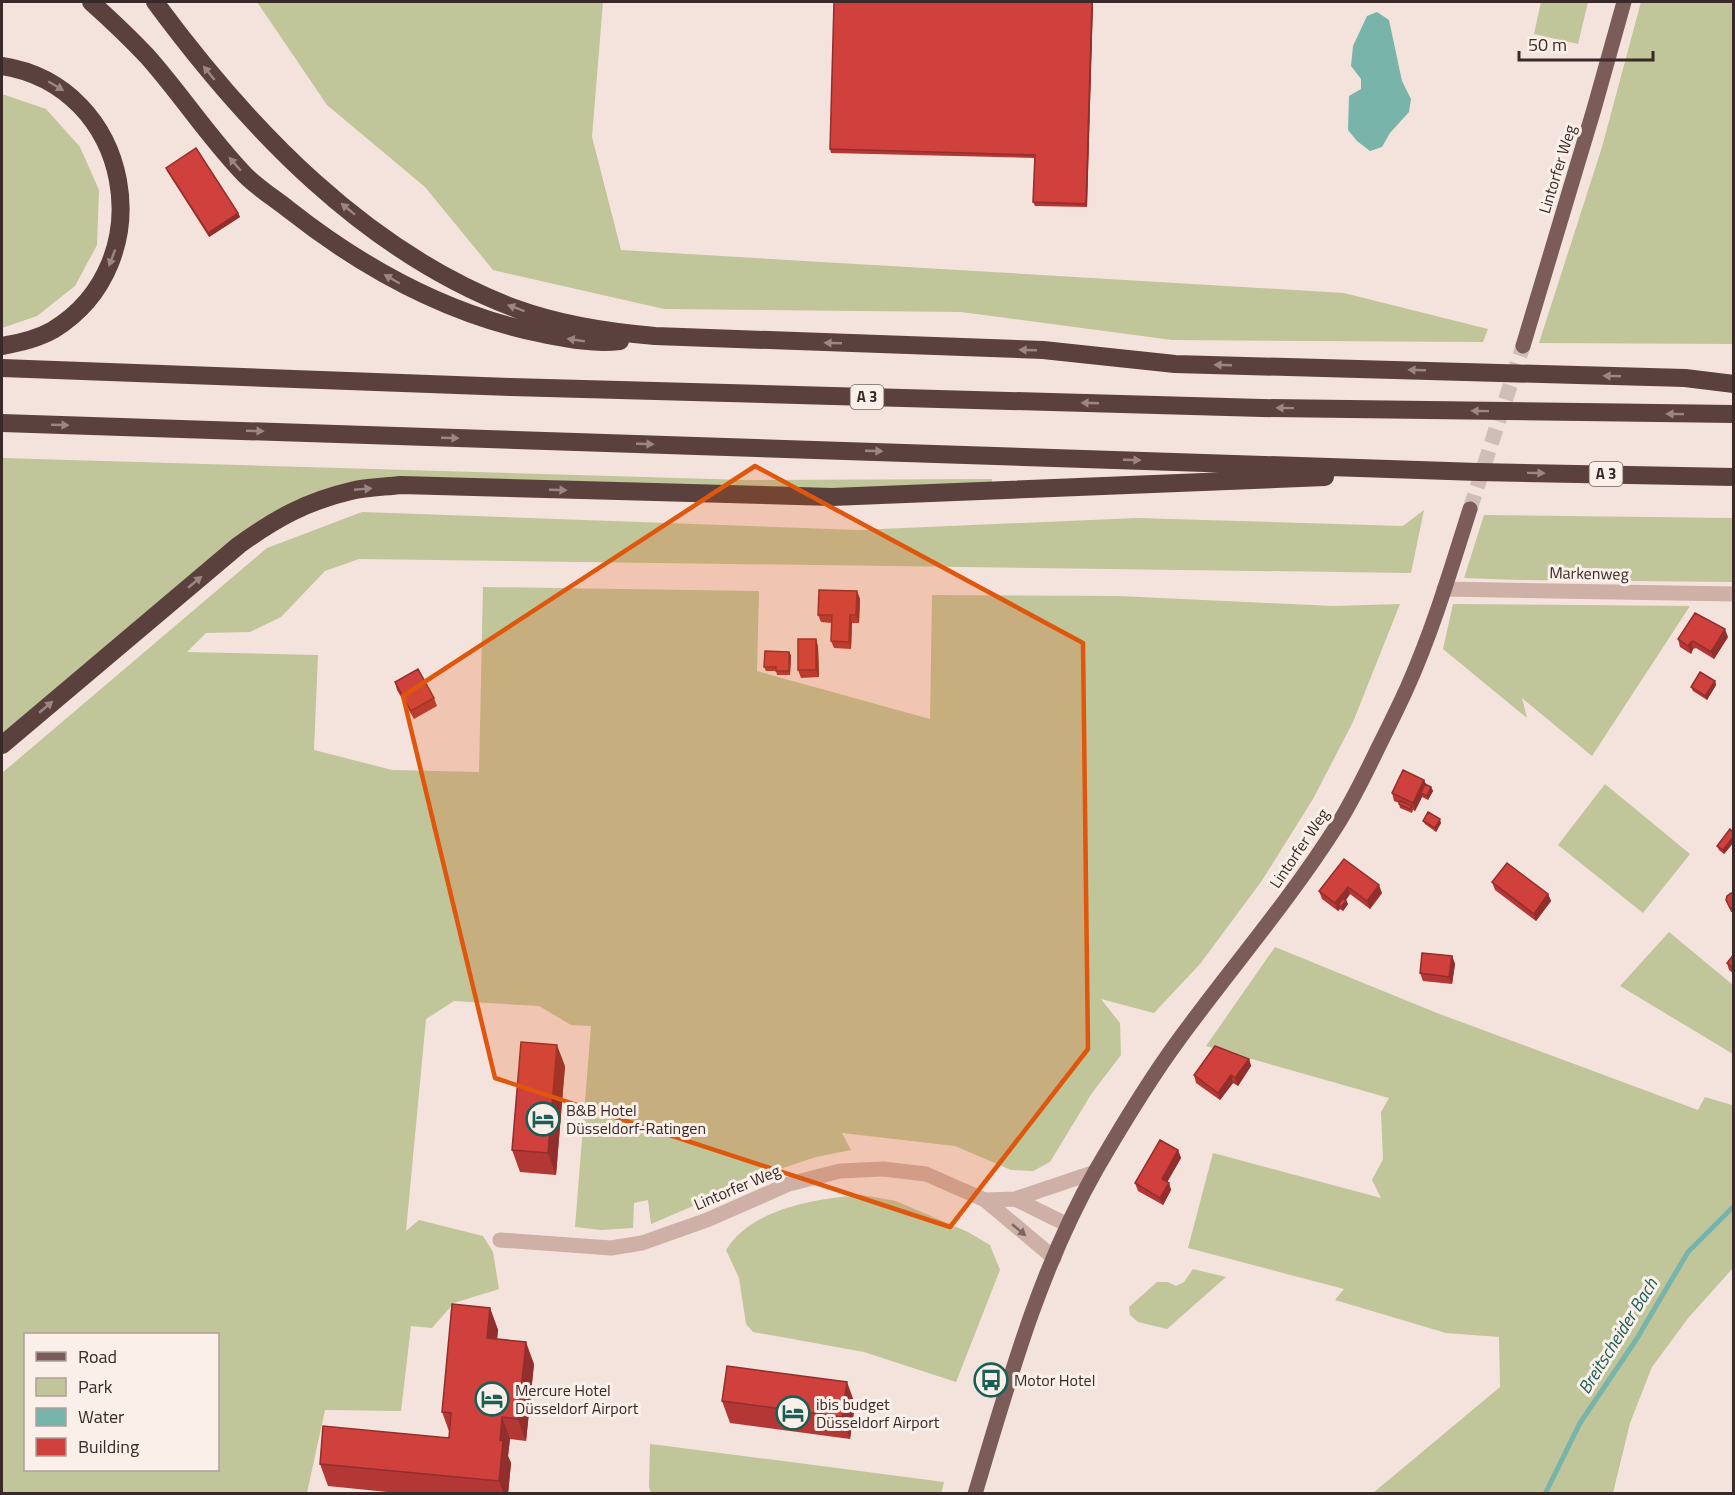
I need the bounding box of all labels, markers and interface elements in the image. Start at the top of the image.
scale bar [1519,24,1652,62]
text: 50 m [1528,31,1567,58]
one-way arrow [203,65,216,81]
one-way arrow [48,81,65,91]
street label: Lintorfer Weg [1532,122,1582,216]
one-way arrow [229,157,242,172]
one-way arrow [340,203,356,216]
one-way arrow [106,249,116,267]
one-way arrow [383,274,400,284]
one-way arrow [506,302,524,312]
one-way arrow [566,335,585,344]
one-way arrow [823,338,842,348]
one-way arrow [1018,345,1037,354]
one-way arrow [1213,360,1232,370]
one-way arrow [1408,366,1427,375]
one-way arrow [1603,371,1622,381]
road number: A 3 [850,385,884,409]
one-way arrow [1081,398,1100,408]
one-way arrow [1276,403,1295,413]
one-way arrow [1471,406,1490,416]
one-way arrow [1666,409,1685,419]
one-way arrow [50,421,69,430]
one-way arrow [245,427,264,436]
one-way arrow [440,433,459,442]
one-way arrow [635,439,654,449]
one-way arrow [864,447,883,456]
one-way arrow [1122,455,1141,465]
road number: A 3 [1590,462,1622,486]
one-way arrow [1527,468,1546,477]
one-way arrow [354,484,373,494]
one-way arrow [548,485,567,495]
street label: Markenweg [1549,560,1629,586]
one-way arrow [187,575,203,588]
one-way arrow [38,701,54,714]
street label: Lintorfer Weg [1263,803,1335,893]
place label: B&B Hotel Düsseldorf-Ratingen [566,1098,706,1140]
hotel icon: B&B Hotel Düsseldorf-Ratingen [525,1101,561,1137]
street label: Lintorfer Weg [690,1158,784,1216]
one-way arrow [1011,1223,1026,1236]
water label: Breitscheider Bach [1571,1272,1665,1399]
legend [24,1333,219,1471]
text: Road [78,1343,117,1370]
bus stop icon: Motor Hotel [973,1362,1009,1398]
place label: Motor Hotel [1014,1368,1095,1392]
text: Park [78,1373,113,1400]
place label: Mercure Hotel Düsseldorf Airport [515,1378,639,1420]
hotel icon: Mercure Hotel Düsseldorf Airport [474,1381,510,1417]
place label: ibis budget Düsseldorf Airport [816,1392,940,1434]
hotel icon: ibis budget Düsseldorf Airport [775,1395,811,1431]
text: Water [78,1403,124,1430]
text: Building [78,1433,139,1460]

